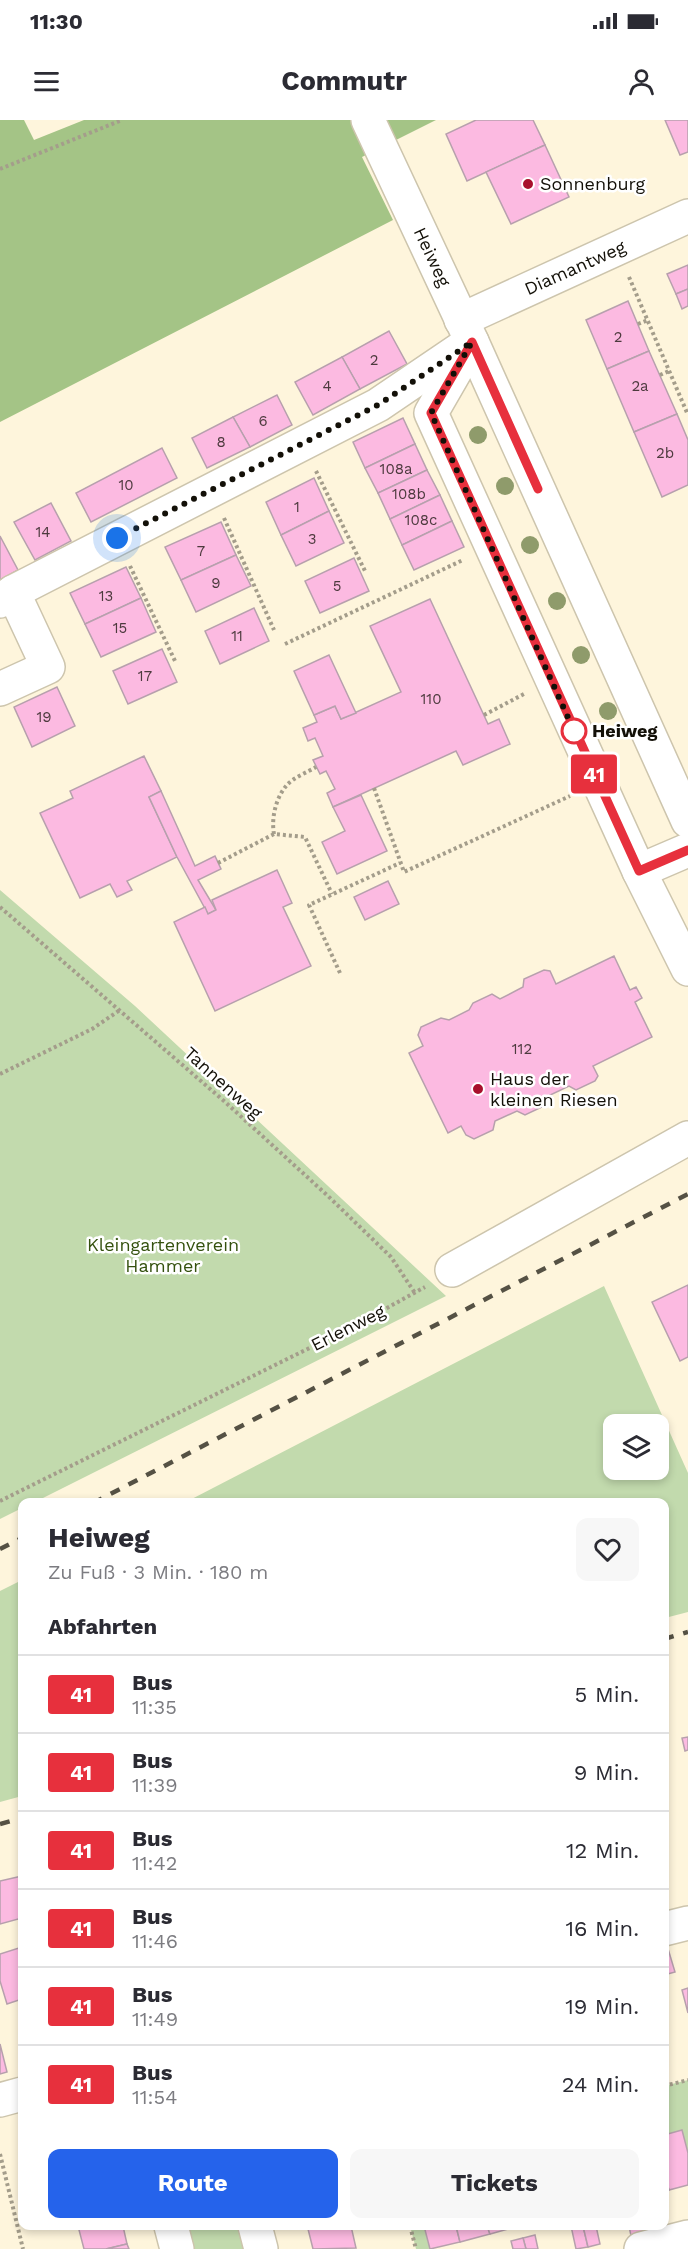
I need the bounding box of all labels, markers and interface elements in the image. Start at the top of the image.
text: 11:30 [30,9,83,34]
icon: menu [30,65,63,98]
text: Commutr [281,65,407,97]
icon: person [625,65,658,98]
place label: Sonnenburg [540,173,645,194]
marker: Sonnenburg [521,177,535,191]
street label: Heiweg [410,224,455,290]
street label: Diamantweg [521,236,629,299]
house number: 2 [614,328,622,346]
house number: 2 [370,351,378,369]
house number: 4 [322,377,332,395]
house number: 2a [631,377,649,395]
house number: 6 [258,412,268,430]
house number: 8 [216,433,226,451]
house number: 2b [656,444,674,462]
house number: 108a [380,460,413,478]
house number: 10 [118,476,134,494]
house number: 108b [392,485,426,503]
house number: 1 [294,498,300,516]
house number: 108c [405,511,437,529]
house number: 14 [35,523,51,541]
your location [102,523,132,553]
house number: 3 [308,530,316,548]
house number: 7 [197,542,205,560]
house number: 9 [211,574,221,592]
house number: 5 [333,577,341,595]
house number: 13 [99,587,113,605]
house number: 15 [113,619,127,637]
house number: 11 [231,627,243,645]
house number: 17 [138,667,152,685]
house number: 110 [420,690,442,708]
house number: 19 [36,708,52,726]
marker: Heiweg [561,718,587,744]
place label: Heiweg [592,720,658,741]
line badge: 41 [567,754,621,794]
text: 41 [583,762,605,787]
house number: 112 [512,1040,532,1058]
street label: Tannenweg [180,1042,267,1123]
place label: Haus der kleinen Riesen [490,1068,618,1110]
marker: Haus der kleinen Riesen [471,1082,485,1096]
park label: Kleingartenverein Hammer [87,1234,239,1276]
street label: Erlenweg [307,1300,389,1355]
map controls [603,1414,669,1480]
button: layers [603,1414,669,1480]
button: heart [576,1518,639,1581]
text: Heiweg [48,1521,150,1554]
text: Zu Fuß · 3 Min. · 180 m [48,1560,268,1584]
text: Abfahrten [48,1614,157,1639]
text: Bus [132,1670,172,1695]
text: 41 [70,1682,92,1707]
text: 5 Min. [575,1682,639,1707]
text: 11:35 [132,1695,177,1719]
text: Bus [132,1748,172,1773]
text: 41 [70,1760,92,1785]
text: 9 Min. [574,1760,639,1785]
text: 11:39 [132,1773,178,1797]
text: Bus [132,1826,172,1851]
text: 41 [70,1838,92,1863]
text: 12 Min. [566,1838,639,1863]
text: 11:42 [132,1851,177,1875]
text: Bus [132,1904,172,1929]
text: 41 [70,1916,92,1941]
text: 16 Min. [565,1916,639,1941]
text: 11:46 [132,1929,178,1953]
text: Bus [132,1982,172,2007]
text: 41 [70,1994,92,2019]
text: 19 Min. [565,1994,639,2019]
text: 11:49 [132,2007,178,2031]
text: Bus [132,2060,172,2085]
text: 41 [70,2072,92,2097]
text: 24 Min. [562,2072,639,2097]
text: 11:54 [132,2085,177,2109]
button: Route [48,2149,338,2218]
button: Tickets [350,2149,639,2218]

